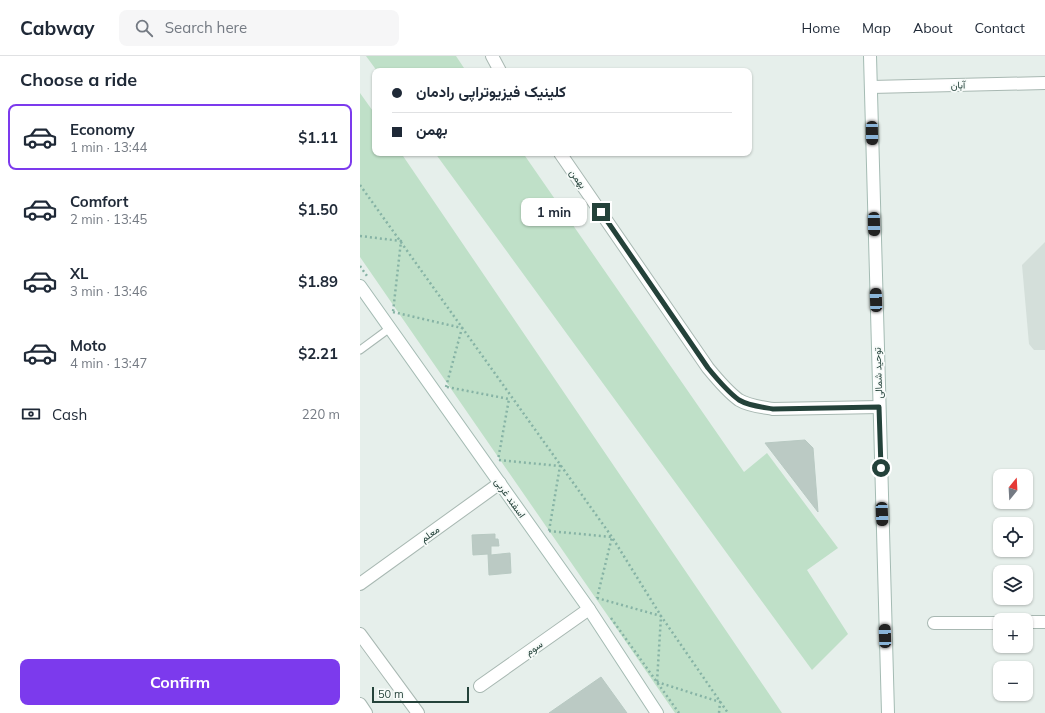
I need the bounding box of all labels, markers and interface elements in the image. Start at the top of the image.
search box [119,10,399,46]
text: Cabway [20,16,95,40]
icon: search [133,17,155,39]
text: Search here [165,18,247,37]
text: Home [801,19,840,37]
text: Map [862,19,891,37]
text: About [913,19,953,37]
text: Contact [975,19,1025,37]
text: Choose a ride [20,68,137,91]
street label: آبان [951,78,966,92]
text: کلینیک فیزیوتراپی رادمان [416,82,566,101]
icon: car [22,119,58,155]
text: Economy [70,120,135,139]
text: بهمن [416,120,448,139]
car [866,121,878,145]
text: $1.11 [298,128,338,147]
text: 1 min · 13:44 [70,139,147,155]
street label: بهمن [567,167,589,191]
icon: car [22,191,58,227]
text: Comfort [70,192,128,211]
callout: 1 min [521,198,587,226]
text: $1.50 [298,200,338,219]
route end [592,203,610,221]
text: 1 min [537,204,571,220]
text: 2 min · 13:45 [70,211,147,227]
car [868,212,880,236]
icon: car [22,263,58,299]
text: XL [70,264,88,283]
text: $1.89 [298,272,338,291]
text: 3 min · 13:46 [70,283,147,299]
car [870,288,882,312]
icon: car [22,335,58,371]
text: Moto [70,336,106,355]
text: $2.21 [298,344,338,363]
street label: توحید شمالی [871,347,885,399]
text: 4 min · 13:47 [70,355,147,371]
icon: cash [20,403,42,425]
text: Cash [52,405,87,424]
text: 220 m [302,406,340,422]
route start [872,459,890,477]
north arrow [993,469,1033,509]
map controls [993,469,1033,701]
street label: اسفند غربی [492,476,528,520]
car [876,502,888,526]
button: locate [993,517,1033,557]
street label: معلم [418,523,442,545]
button: layers [993,565,1033,605]
button: + [993,613,1033,653]
car [879,624,891,648]
street label: سوم [523,637,545,659]
button: Confirm [20,659,340,705]
button: − [993,661,1033,701]
scale bar [372,685,469,704]
text: 50 m [378,687,404,701]

